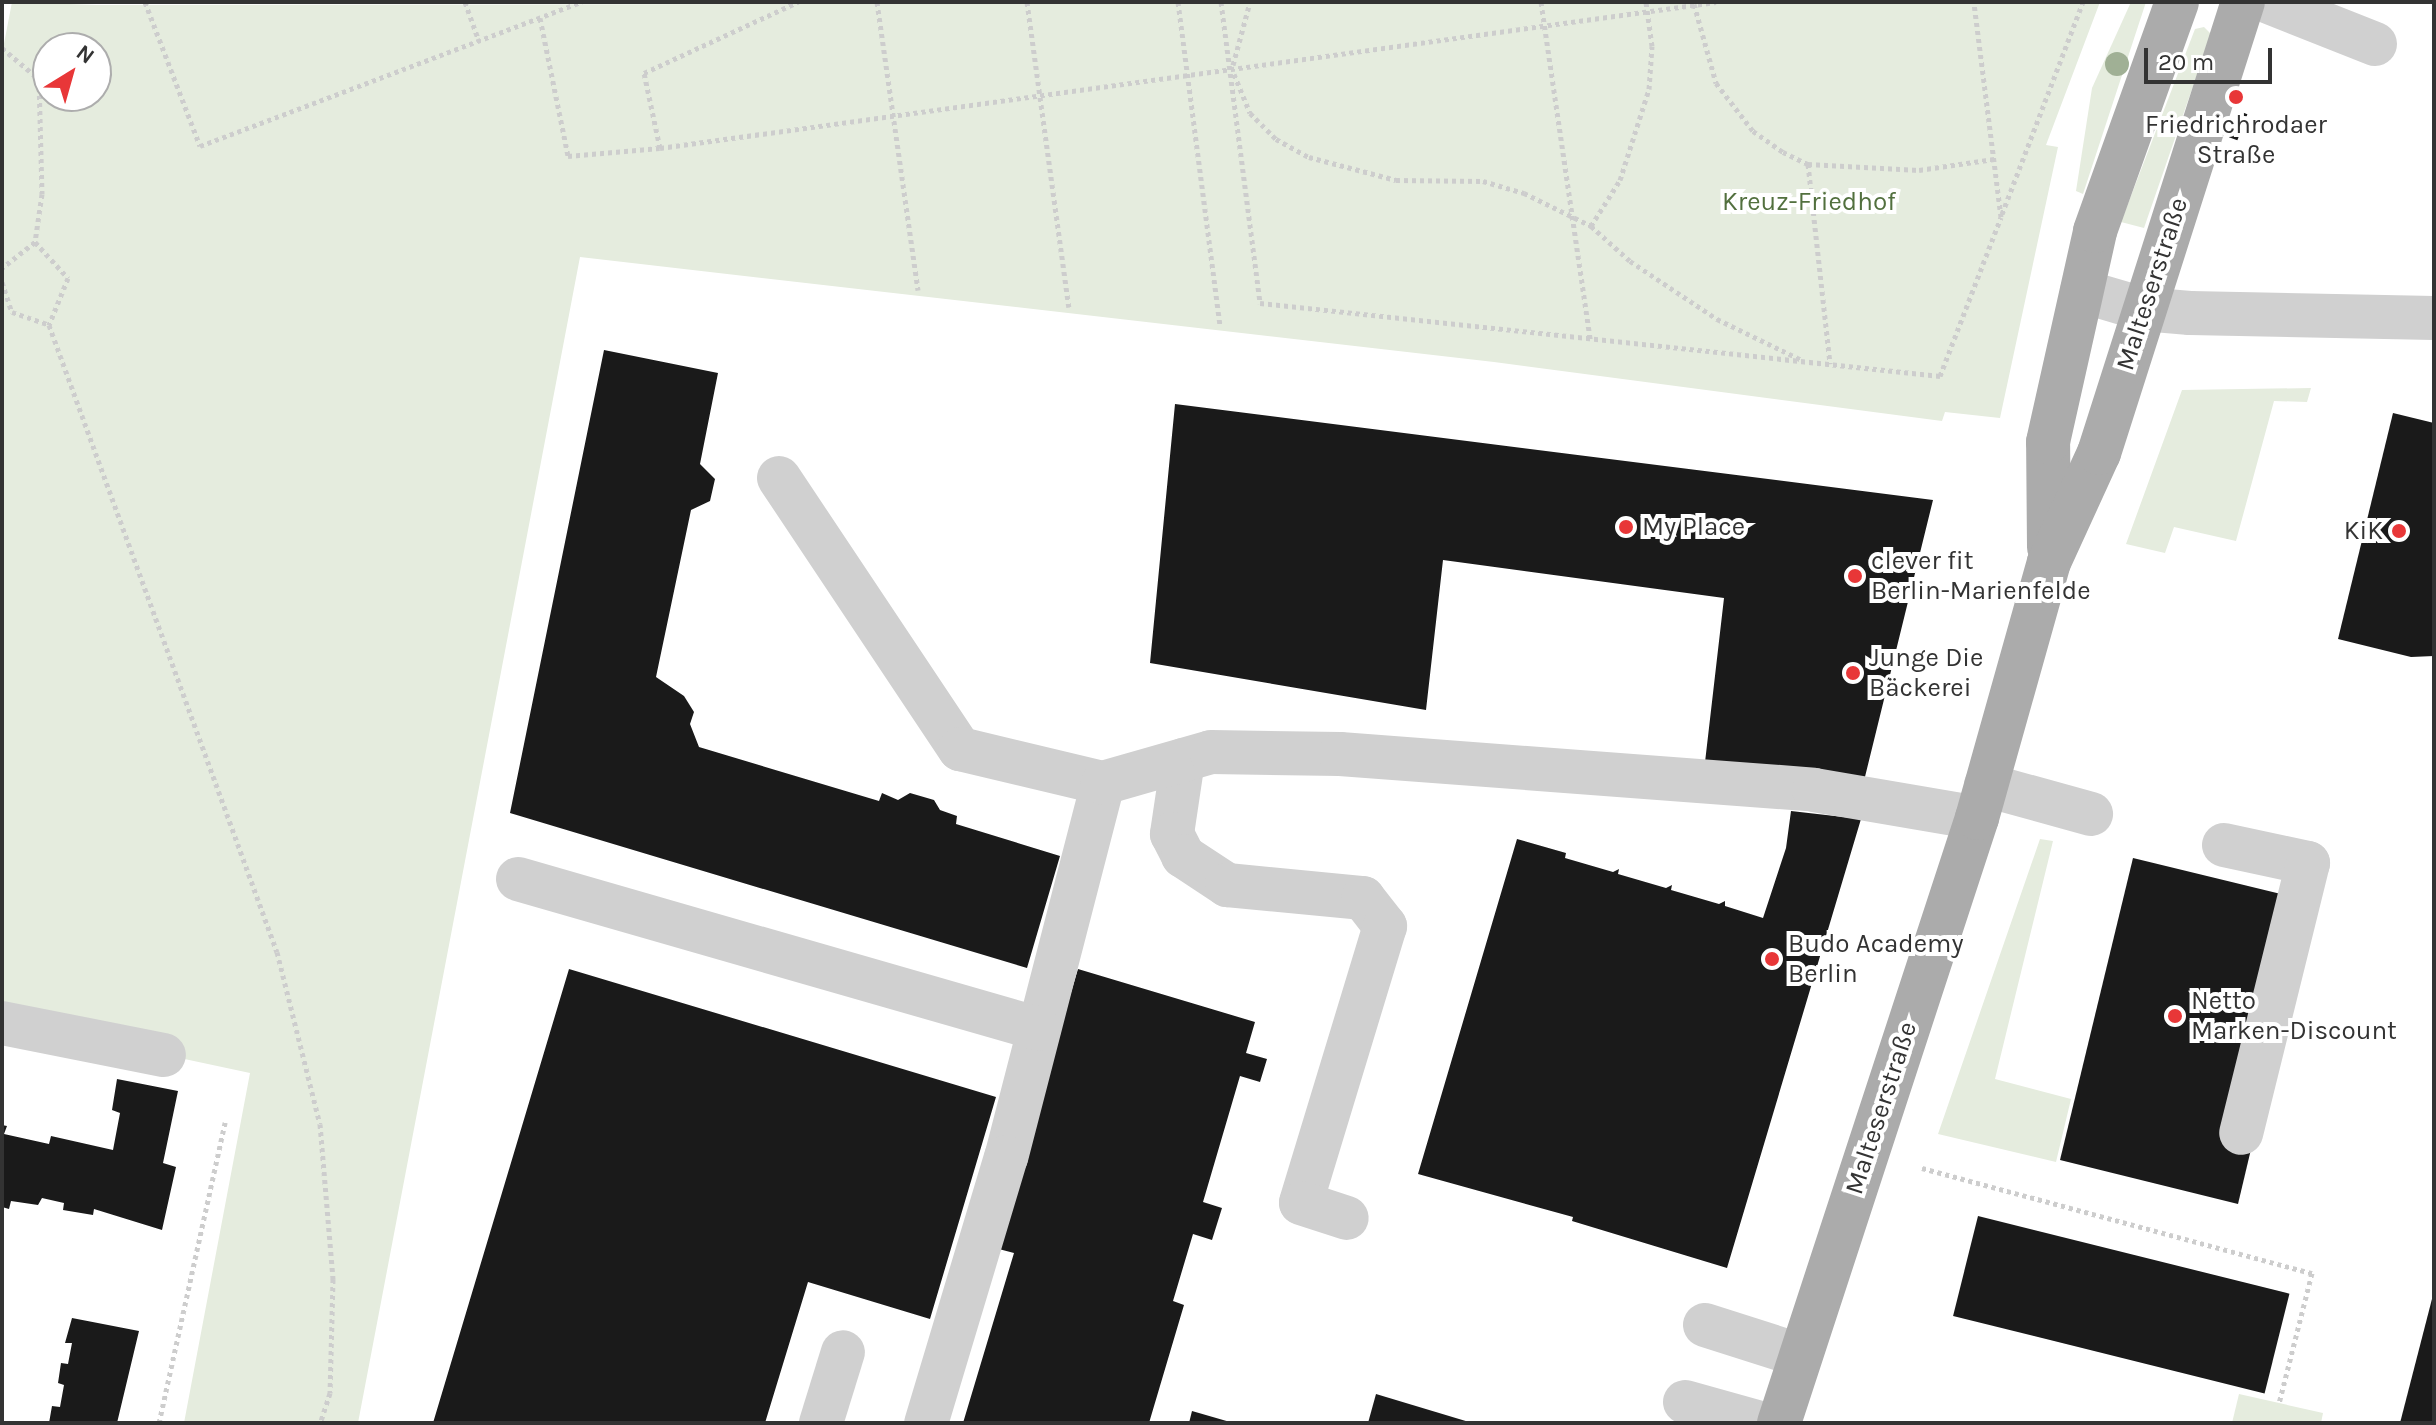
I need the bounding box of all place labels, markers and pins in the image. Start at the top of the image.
marker: Friedrichrodaer Straße [2227,88,2245,106]
place label: Friedrichrodaer Straße [2145,109,2327,170]
place label: My Place [1642,511,1745,543]
place label: KiK [2344,515,2383,547]
marker: My Place [1617,518,1635,536]
marker: KiK [2390,522,2408,540]
place label: clever fit Berlin-Marienfelde [1871,545,2090,606]
marker: clever fit Berlin-Marienfelde [1846,567,1864,585]
place label: Junge Die Bäckerei [1869,642,1983,704]
marker: Junge Die Bäckerei [1844,664,1862,682]
place label: Budo Academy Berlin [1788,928,1964,990]
marker: Budo Academy Berlin [1763,950,1781,968]
place label: Netto Marken-Discount [2191,985,2397,1046]
marker: Netto Marken-Discount [2166,1007,2184,1025]

